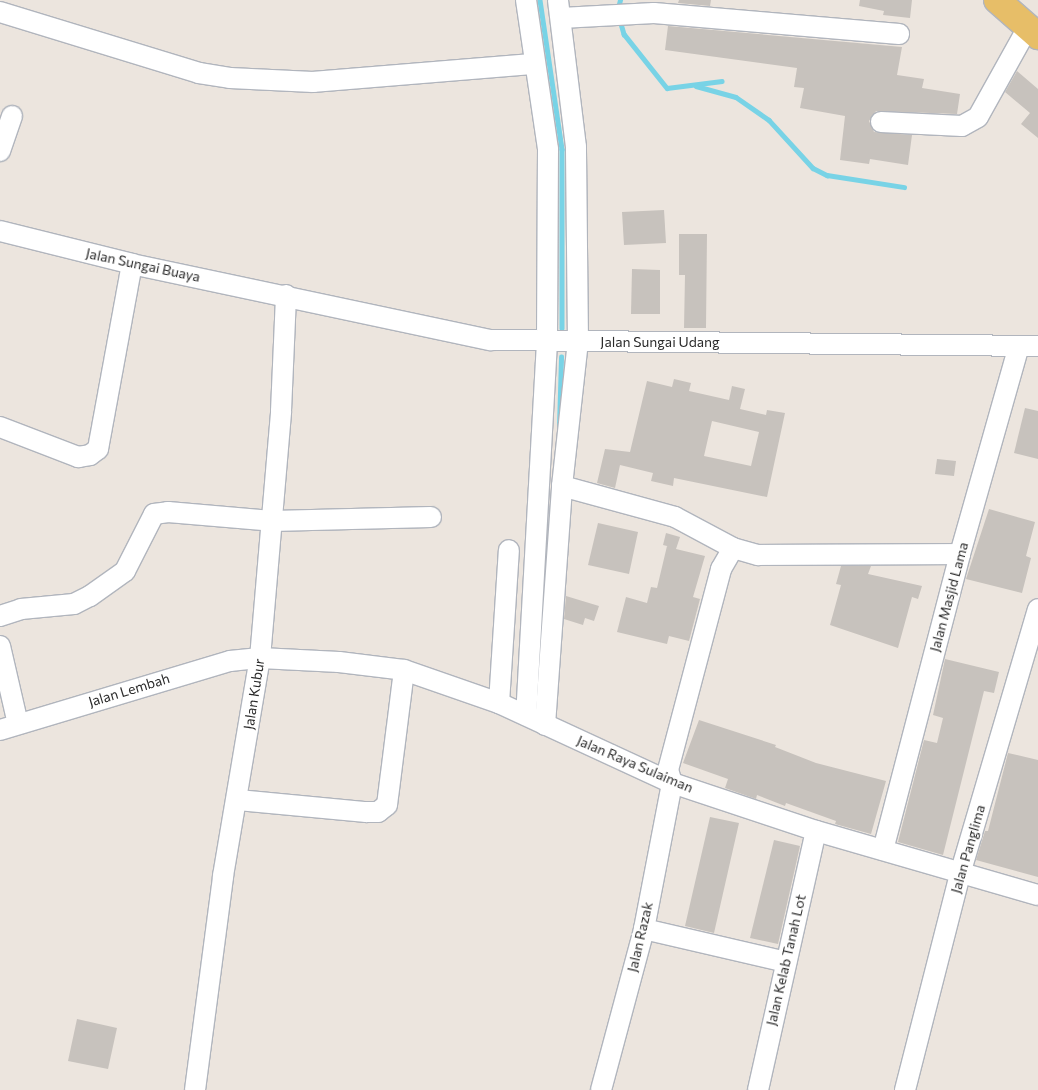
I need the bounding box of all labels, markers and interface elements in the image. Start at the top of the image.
street label: Jalan Sungai Buaya [84,245,202,285]
street label: Jalan Sungai Udang [600,334,720,350]
street label: Jalan Masjid Lama [926,540,972,654]
street label: Jalan Kubur [240,657,268,731]
street label: Jalan Lembah [86,670,172,710]
street label: Jalan Raya Sulaiman [574,732,696,796]
street label: Jalan Panglima [947,803,989,895]
street label: Jalan Kelab Tanah Lot [763,893,809,1027]
street label: Jalan Razak [624,900,656,974]

